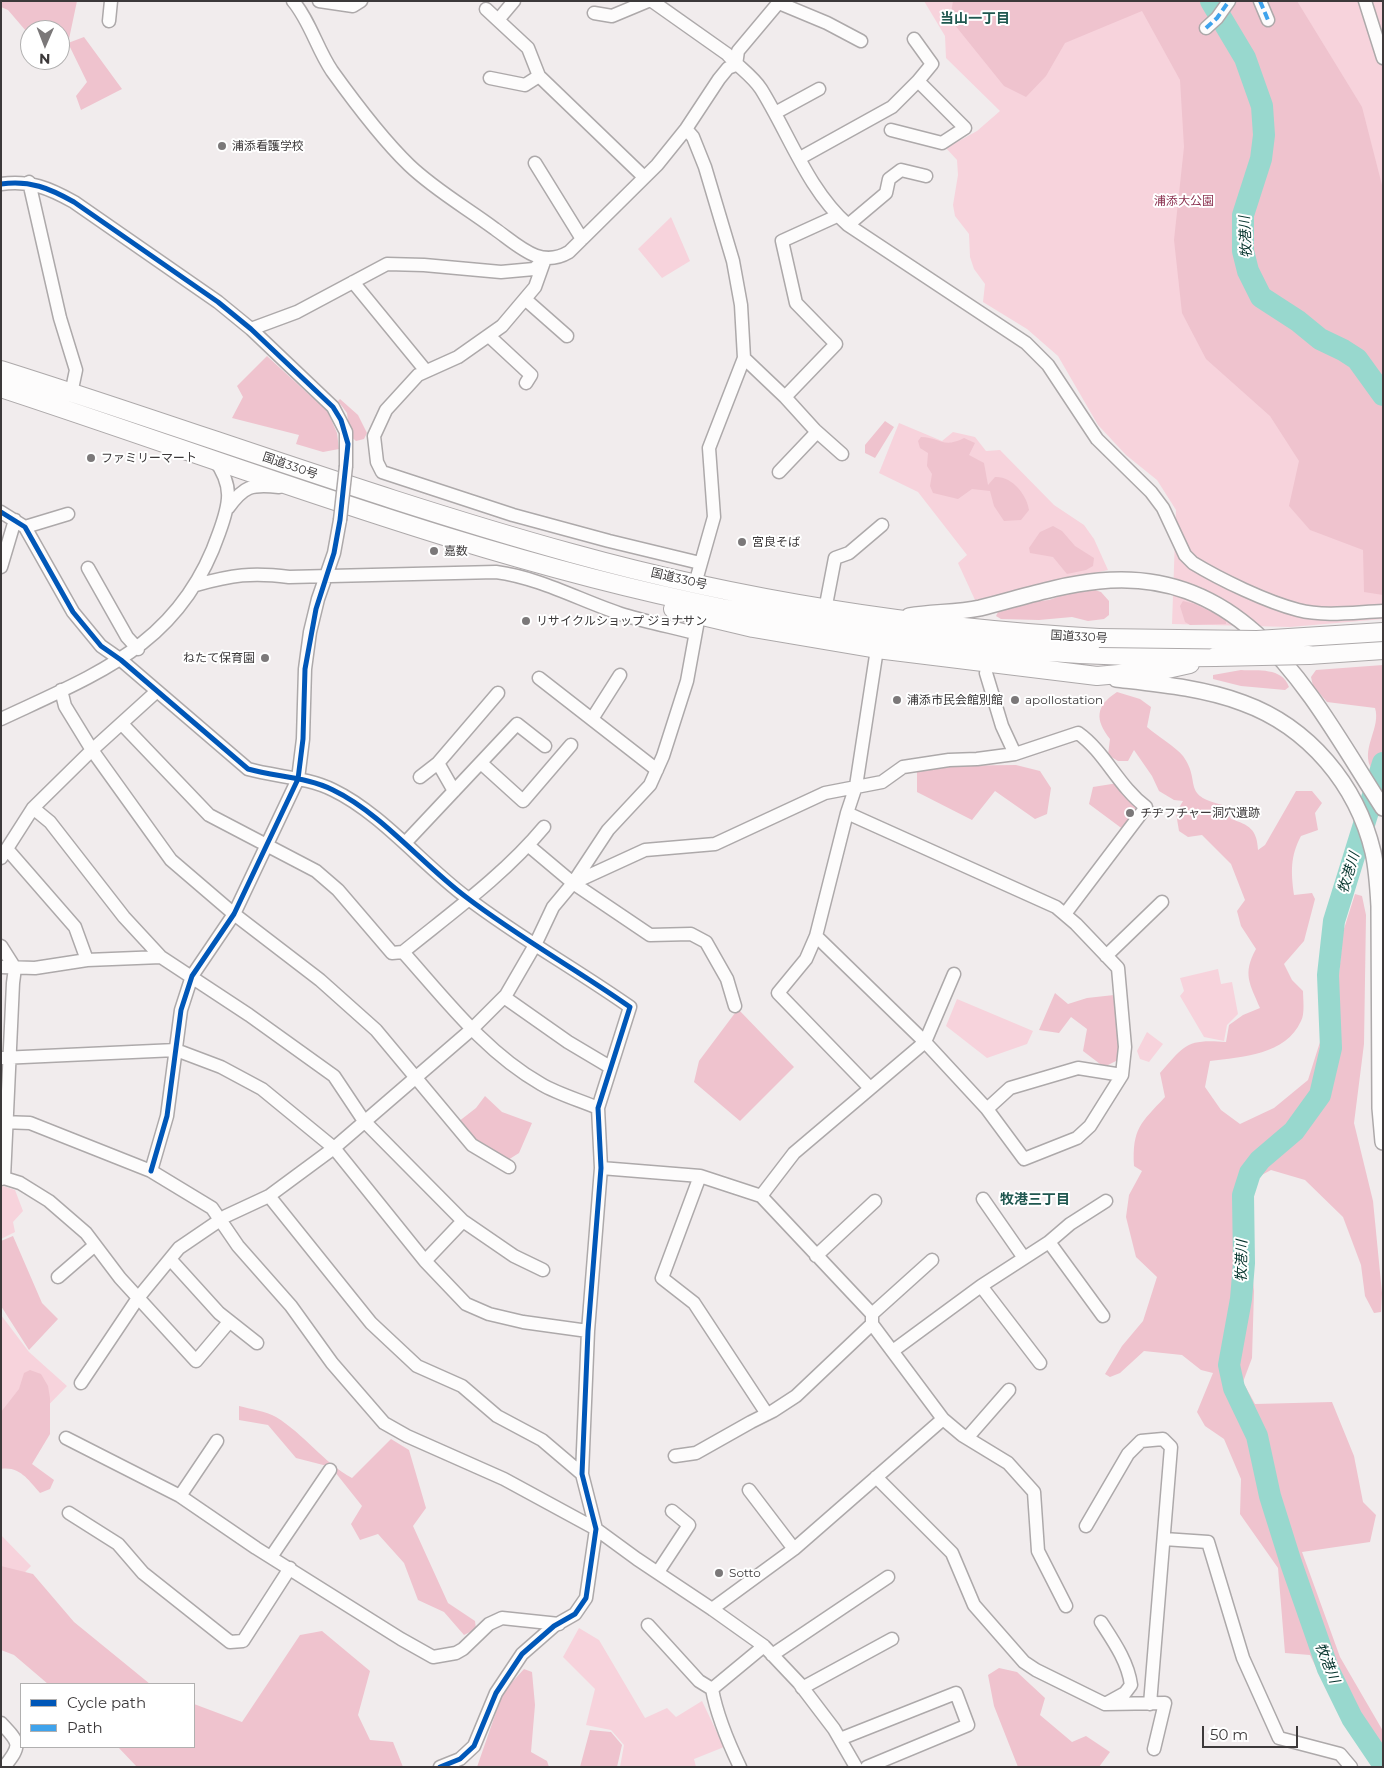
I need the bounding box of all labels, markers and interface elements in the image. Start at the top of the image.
district label: 当山一丁目 [940,11,1010,27]
north arrow [20,20,70,70]
text: N [39,50,51,68]
place label: 浦添看護学校 [232,139,304,153]
marker: 浦添看護学校 [216,140,228,152]
park label: 浦添大公園 [1154,194,1214,208]
water label: 牧港川 [1237,216,1255,258]
street label: 国道330号 [261,450,319,482]
place label: ファミリーマート [101,451,197,465]
marker: ファミリーマート [85,452,97,464]
place label: 宮良そば [752,535,800,549]
marker: 宮良そば [736,536,748,548]
place label: 嘉数 [444,544,468,558]
marker: 嘉数 [428,545,440,557]
street label: 国道330号 [649,566,709,592]
place label: リサイクルショップ ジョナサン [536,614,707,628]
marker: リサイクルショップ ジョナサン [520,615,532,627]
street label: 国道330号 [1050,628,1108,646]
place label: ねたて保育園 [183,651,255,665]
marker: ねたて保育園 [259,652,271,664]
place label: 浦添市民会館別館 [907,693,1003,707]
place label: apollostation [1025,693,1103,707]
marker: 浦添市民会館別館 [891,694,903,706]
marker: apollostation [1009,694,1021,706]
place label: チヂフチャー洞穴遺跡 [1140,806,1260,820]
marker: チヂフチャー洞穴遺跡 [1124,807,1136,819]
water label: 牧港川 [1335,850,1363,896]
district label: 牧港三丁目 [1000,1192,1070,1208]
water label: 牧港川 [1233,1240,1251,1282]
place label: Sotto [729,1566,761,1580]
marker: Sotto [713,1567,725,1579]
water label: 牧港川 [1311,1640,1343,1686]
legend [20,1683,195,1748]
text: Cycle path [67,1693,146,1712]
scale bar [1204,1716,1300,1748]
text: Path [67,1718,103,1737]
text: 50 m [1210,1725,1248,1744]

